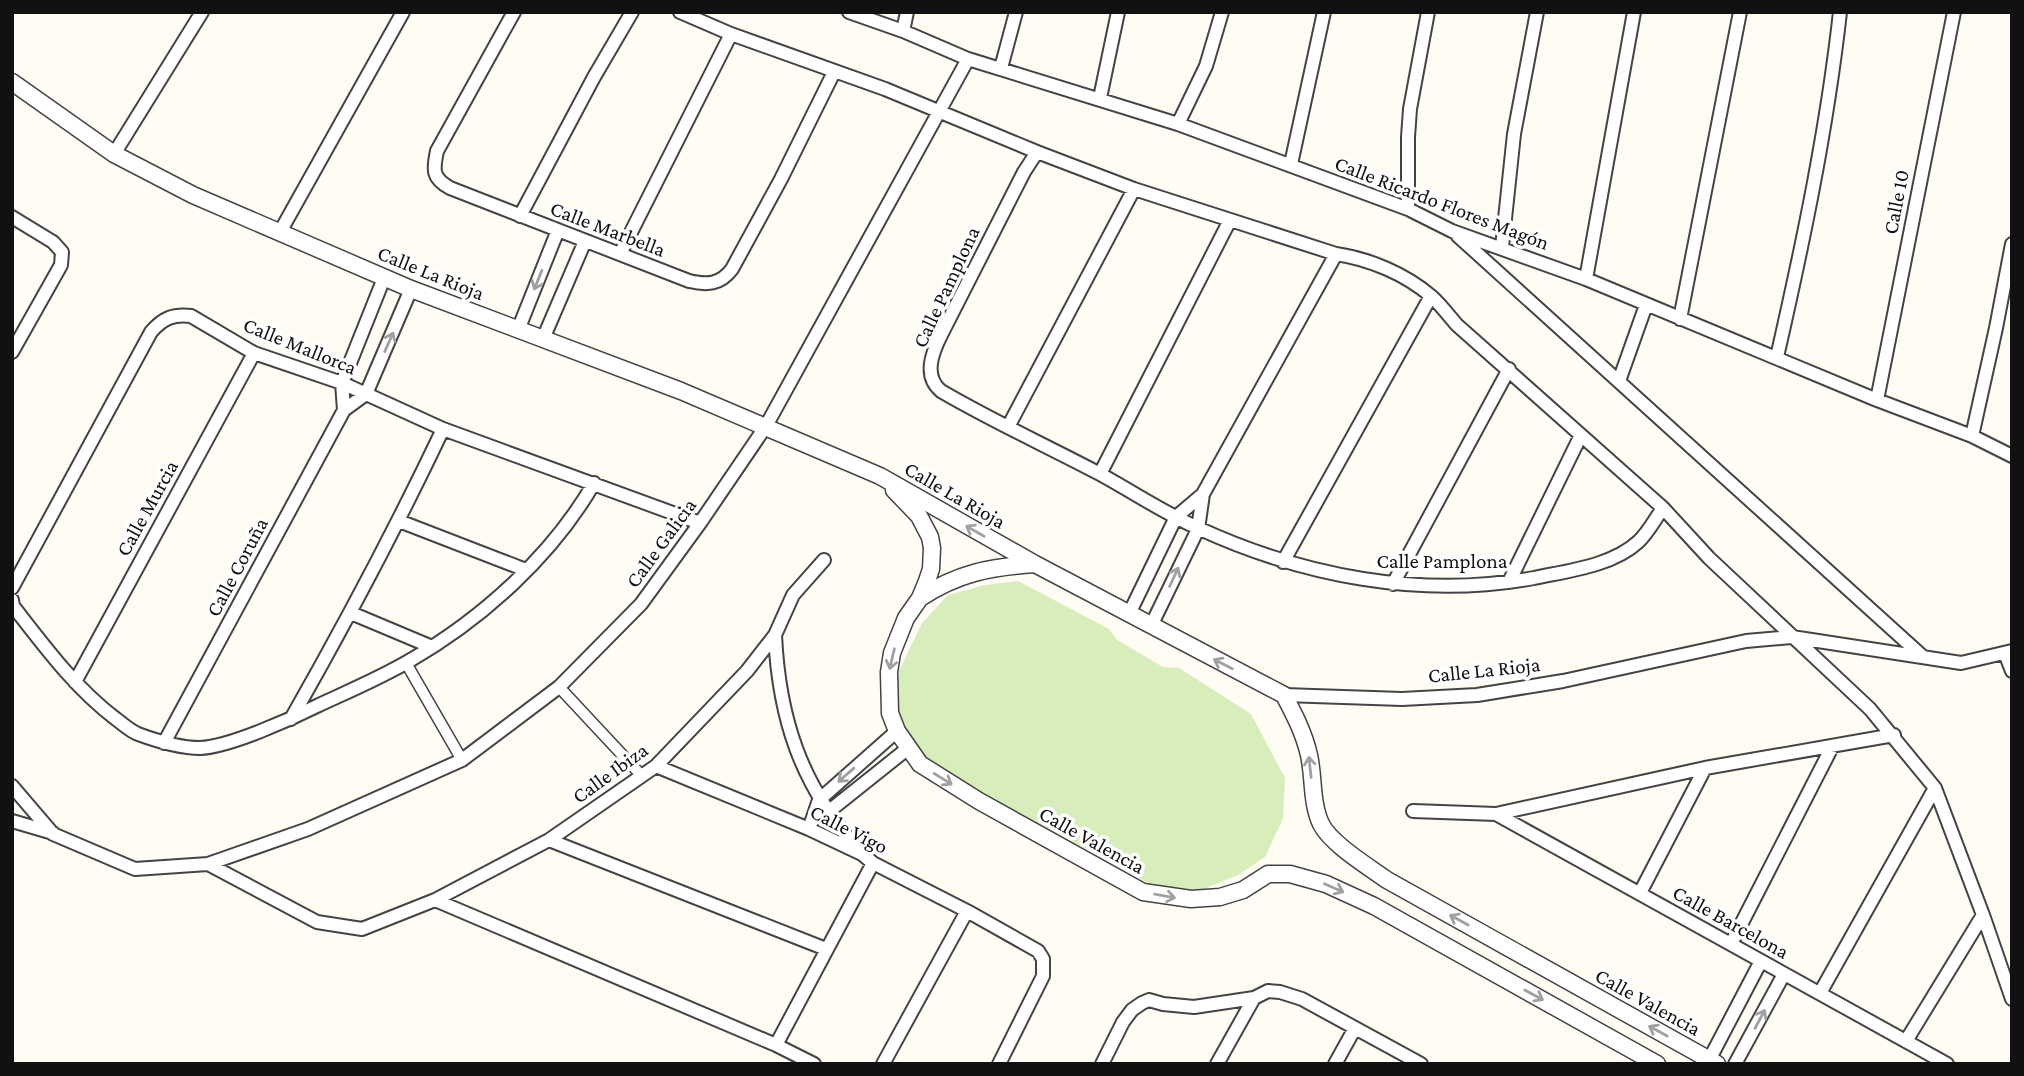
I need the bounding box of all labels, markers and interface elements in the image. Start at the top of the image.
street label: Calle Ricardo Flores Magón [1331,151,1553,255]
street label: Calle 10 [1878,168,1914,236]
street label: Calle Marbella [547,196,669,262]
street label: Calle Pamplona [907,222,985,351]
street label: Calle La Rioja [374,241,488,305]
one-way arrow [531,269,544,290]
street label: Calle Mallorca [240,312,361,380]
one-way arrow [383,332,396,353]
street label: Calle Murcia [111,456,183,560]
street label: Calle La Rioja [900,456,1010,534]
street label: Calle Galicia [621,494,701,592]
street label: Calle Coruña [201,513,273,621]
one-way arrow [966,524,986,538]
street label: Calle Pamplona [1377,549,1508,573]
one-way arrow [1168,567,1181,588]
one-way arrow [884,647,898,670]
street label: Calle La Rioja [1427,652,1542,688]
one-way arrow [1214,656,1234,670]
street label: Calle Ibiza [568,737,653,808]
one-way arrow [1303,756,1316,779]
one-way arrow [837,767,855,783]
one-way arrow [933,772,952,786]
street label: Calle Vigo [806,799,892,859]
street label: Calle Valencia [1035,801,1149,879]
street label: Calle Barcelona [1669,880,1794,964]
one-way arrow [1323,882,1344,895]
one-way arrow [1153,890,1176,903]
one-way arrow [1449,913,1470,926]
street label: Calle Valencia [1591,963,1705,1041]
one-way arrow [1523,989,1544,1002]
one-way arrow [1753,1009,1767,1030]
one-way arrow [1648,1024,1668,1038]

